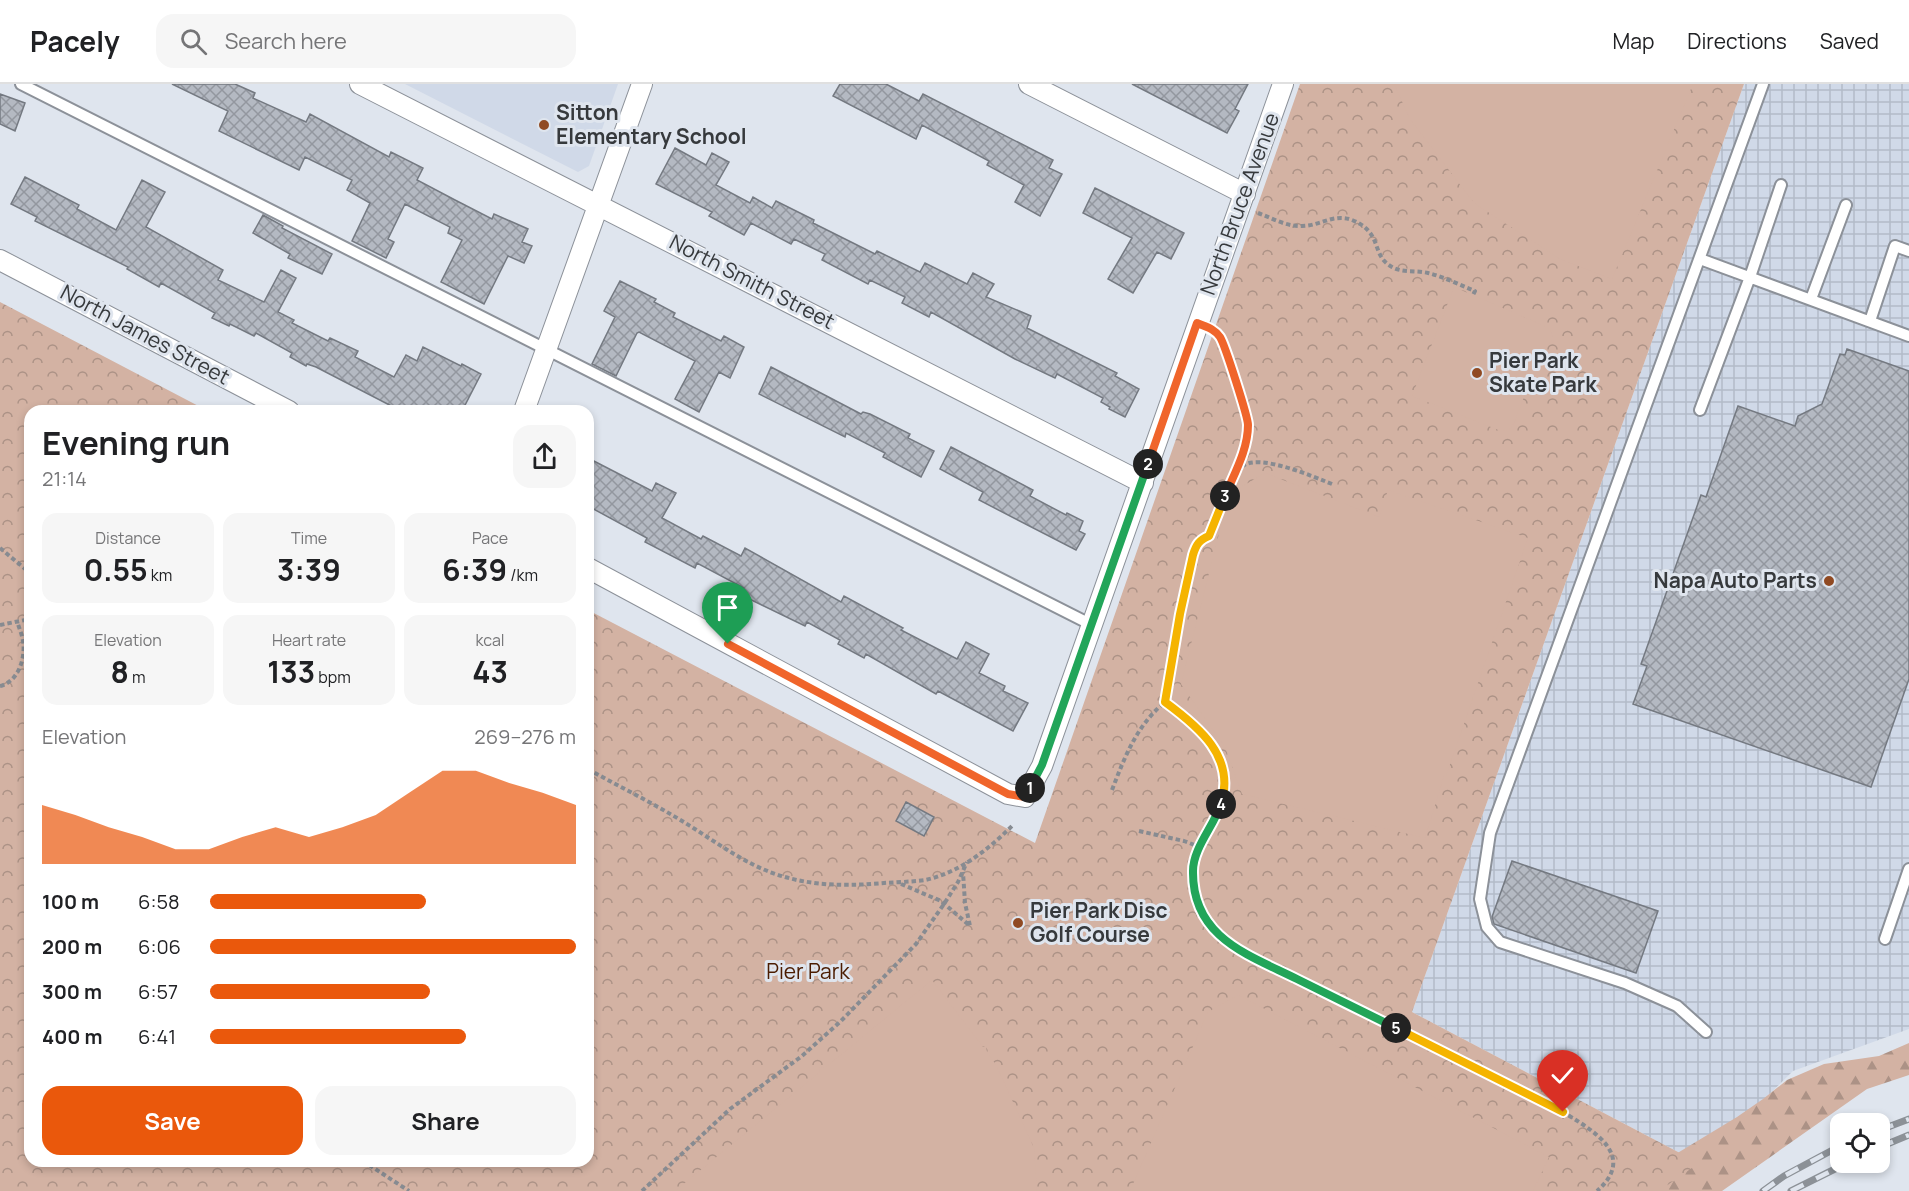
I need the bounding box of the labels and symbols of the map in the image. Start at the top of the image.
place label: Sitton Elementary School [556,98,747,150]
street label: North Bruce Avenue [1193,109,1285,299]
marker: Sitton Elementary School [537,118,551,132]
street label: North Smith Street [665,227,840,335]
street label: North James Street [56,278,235,391]
place label: Pier Park Skate Park [1489,346,1597,398]
marker: Pier Park Skate Park [1470,366,1484,380]
pin: 2 [1133,449,1163,479]
pin: 3 [1210,481,1240,511]
place label: Napa Auto Parts [1654,566,1817,594]
marker: Napa Auto Parts [1822,574,1836,588]
pin [702,582,753,644]
pin: 1 [1015,773,1045,803]
pin: 4 [1206,789,1236,819]
place label: Pier Park Disc Golf Course [1030,896,1168,948]
marker: Pier Park Disc Golf Course [1011,916,1025,930]
park label: Pier Park [766,957,850,985]
pin: 5 [1381,1013,1411,1043]
pin [1537,1050,1588,1112]

